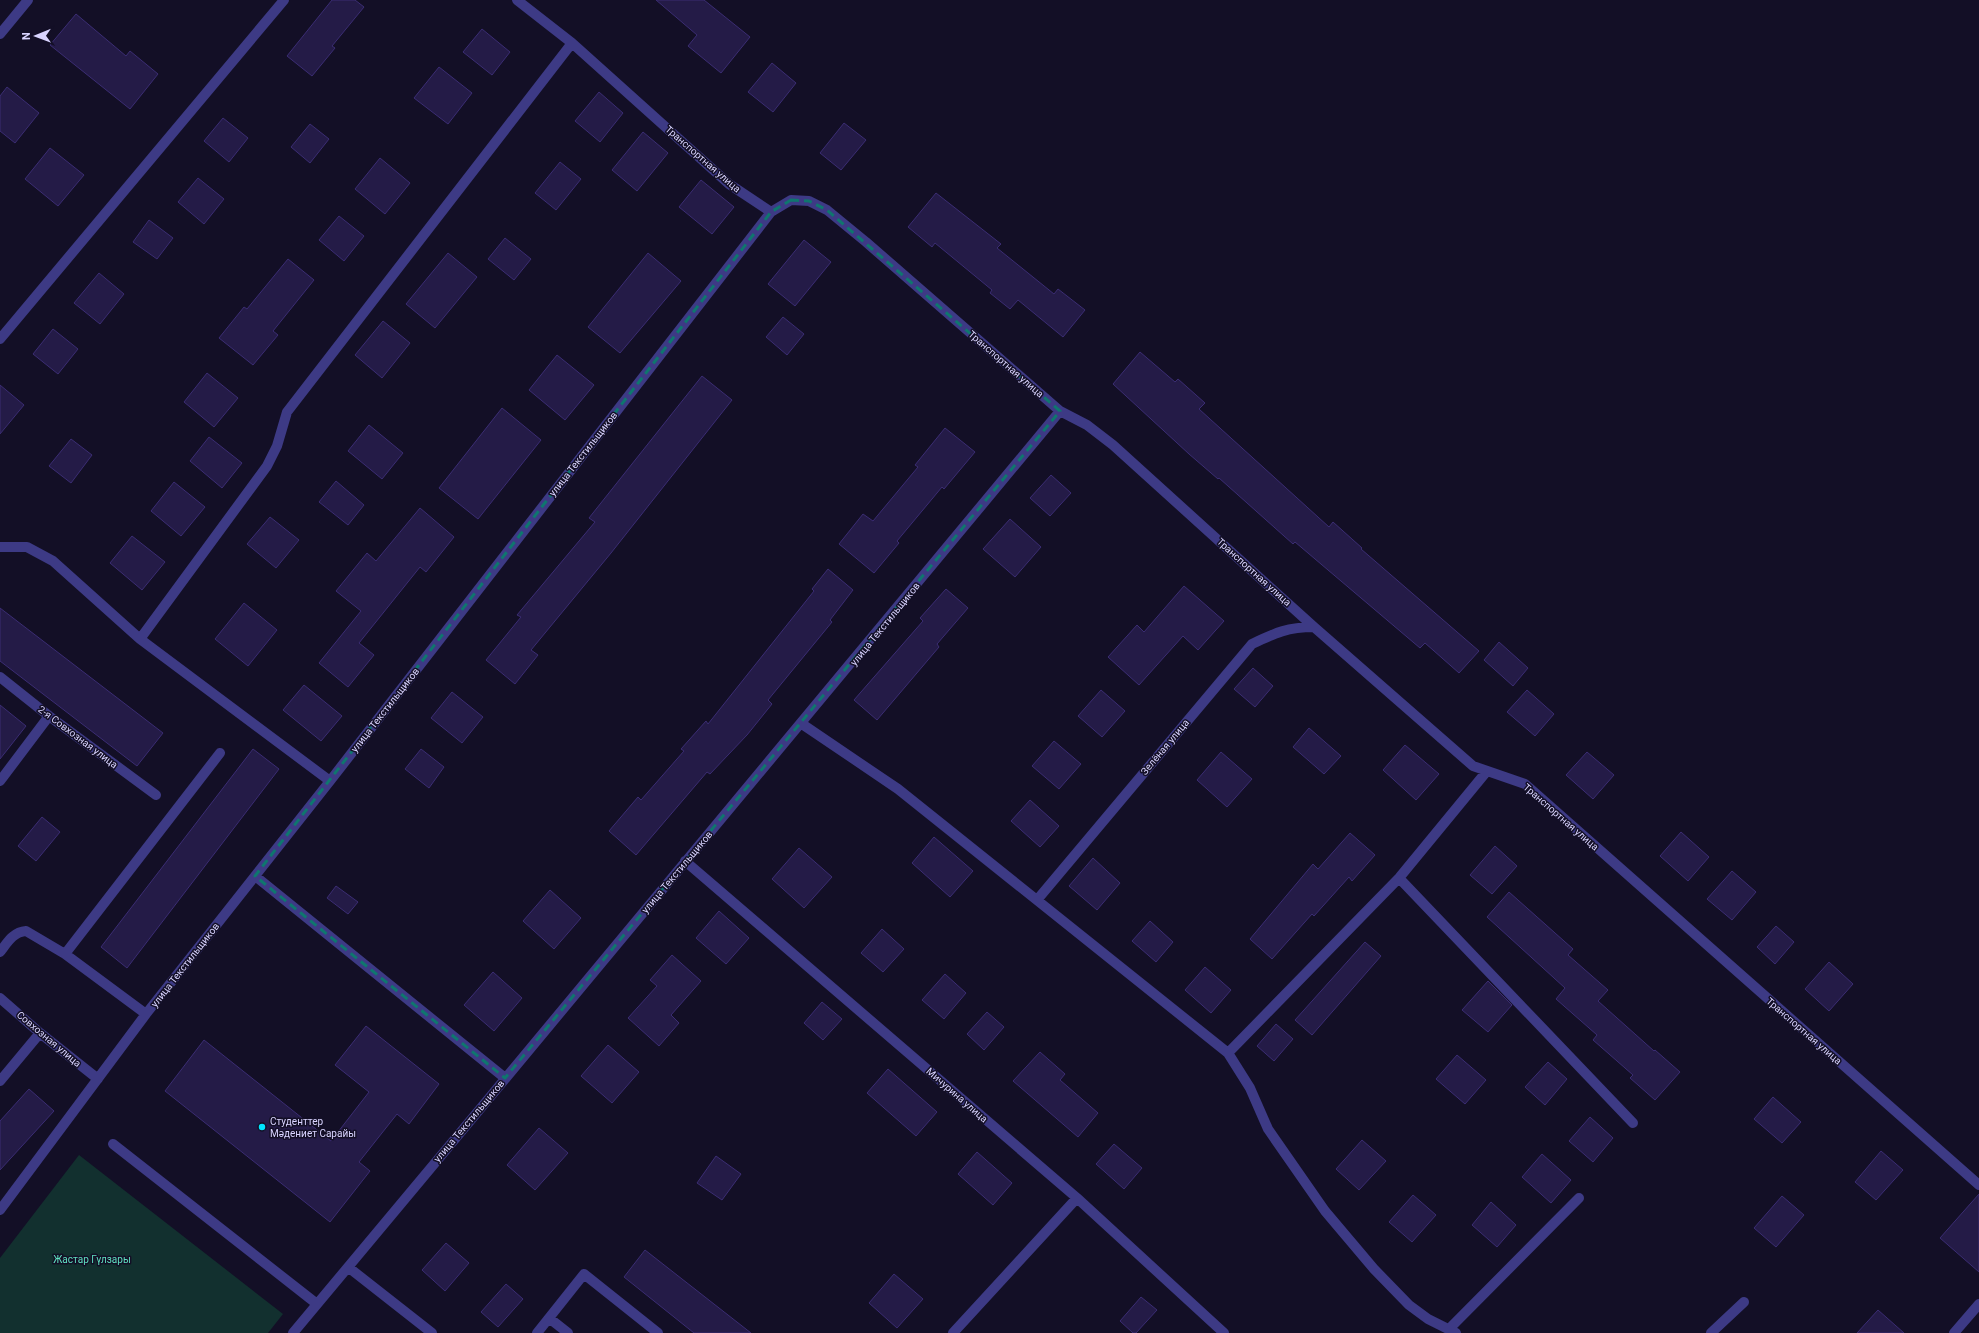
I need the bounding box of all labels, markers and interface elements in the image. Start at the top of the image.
north arrow [16,16,56,56]
text: N [20,32,33,40]
street label: Транспортная улица [663,123,743,195]
street label: Транспортная улица [966,328,1046,400]
street label: улица Текстильщиков [547,410,619,498]
street label: Транспортная улица [1215,536,1293,608]
street label: улица Текстильщиков [848,580,922,668]
street label: улица Текстильщиков [349,666,421,754]
street label: 2-я Совхозная улица [36,704,120,770]
street label: Зелёная улица [1139,717,1191,777]
street label: Транспортная улица [1521,781,1601,853]
street label: улица Текстильщиков [639,829,715,915]
street label: улица Текстильщиков [149,921,221,1009]
street label: Транспортная улица [1764,995,1844,1067]
street label: Совхозная улица [15,1009,83,1069]
street label: Мичурина улица [924,1066,990,1124]
street label: улица Текстильщиков [431,1078,507,1164]
place label: Студенттер Мәдениет Сарайы [270,1116,356,1139]
marker: Студенттер Мәдениет Сарайы [257,1122,267,1132]
park label: Жастар Гүлзары [53,1254,131,1265]

